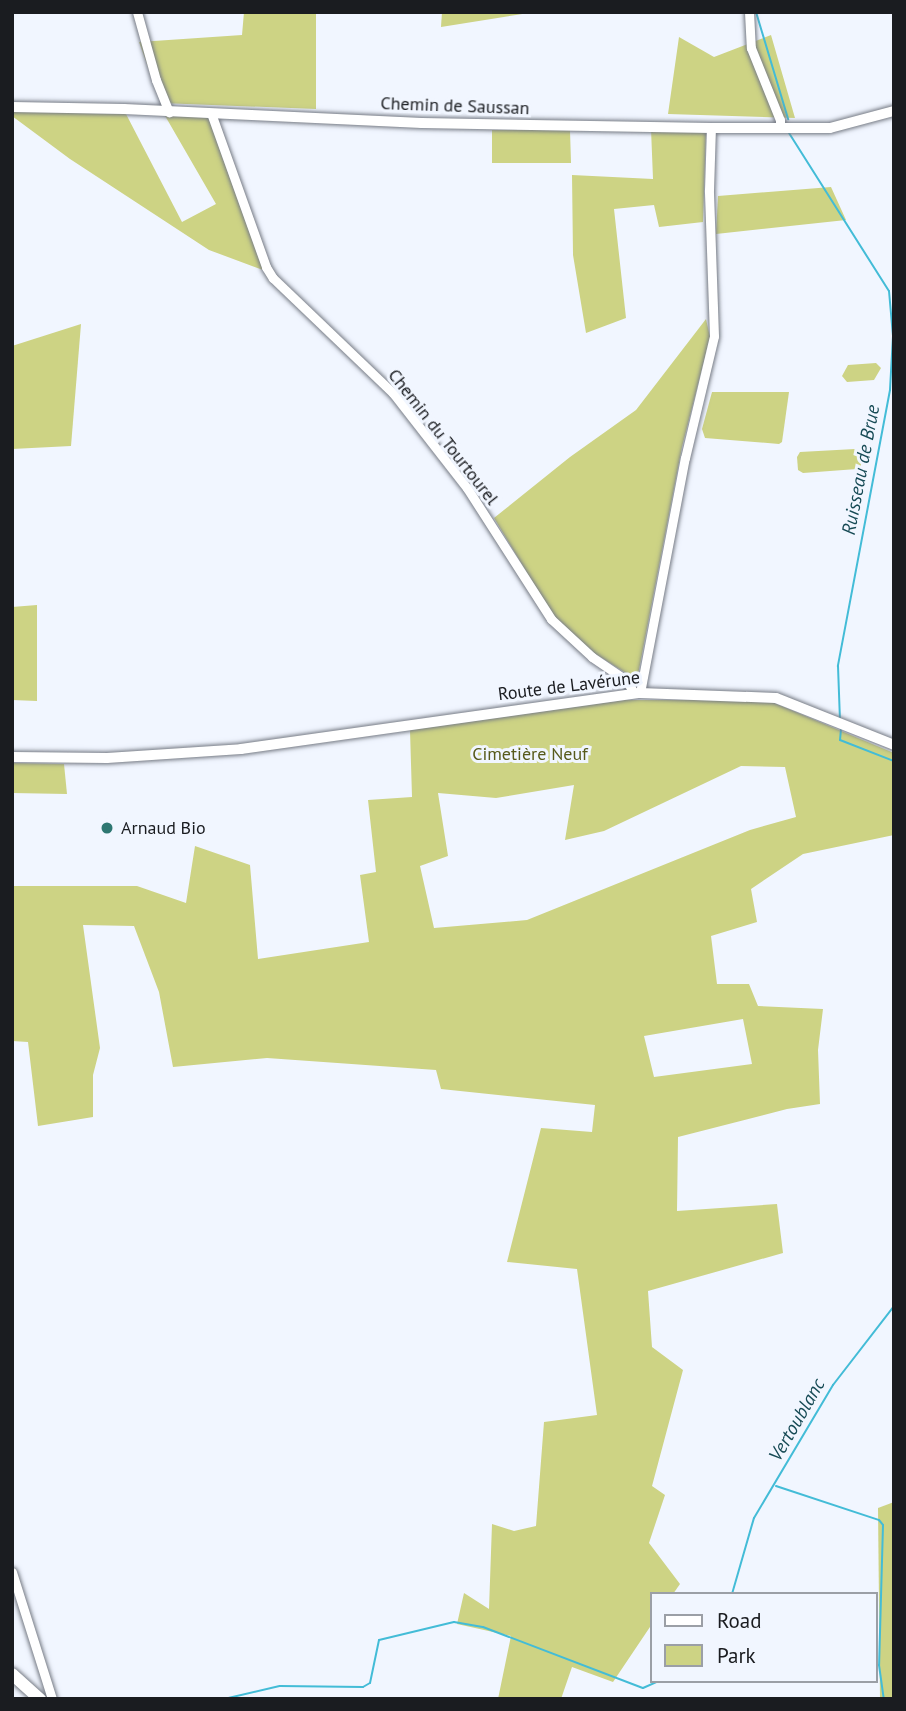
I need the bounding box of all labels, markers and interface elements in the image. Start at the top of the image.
street label: Chemin de Saussan [380,93,530,119]
street label: Chemin du Tourtourel [383,365,503,509]
water label: Ruisseau de Brue [837,403,885,537]
street label: Route de Lavérune [497,667,641,705]
park label: Cimetière Neuf [472,743,588,765]
place label: Arnaud Bio [121,817,206,839]
marker: Arnaud Bio [99,820,115,836]
water label: Vertoublanc [764,1374,830,1466]
legend [650,1592,878,1683]
text: Road [717,1607,761,1634]
text: Park [717,1642,756,1669]

